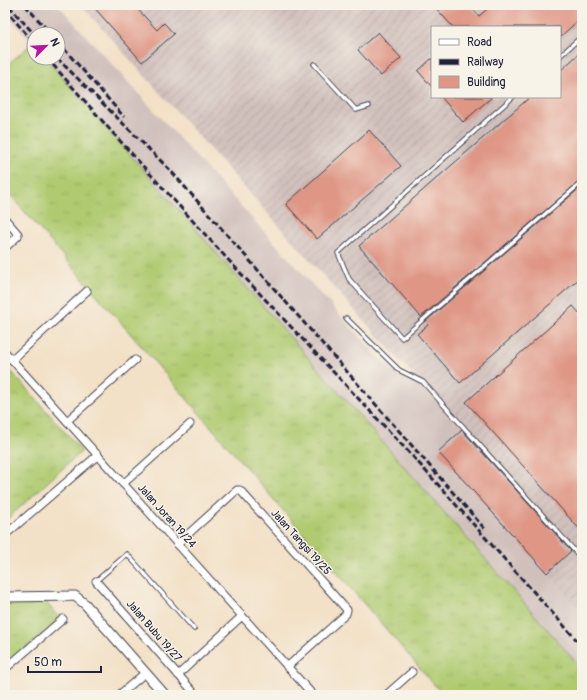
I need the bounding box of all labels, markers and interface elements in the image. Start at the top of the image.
north arrow [26,26,66,66]
legend [431,26,561,98]
text: Road [467,35,492,50]
text: N [47,36,62,49]
text: Railway [467,55,503,70]
text: Building [467,75,506,90]
street label: Jalan Joran 19/24 [135,481,199,551]
street label: Jalan Tangsi 19/25 [268,507,334,577]
street label: Jalan Bubu 19/27 [124,598,184,665]
scale bar [28,648,101,674]
text: 50 m [34,655,62,670]

